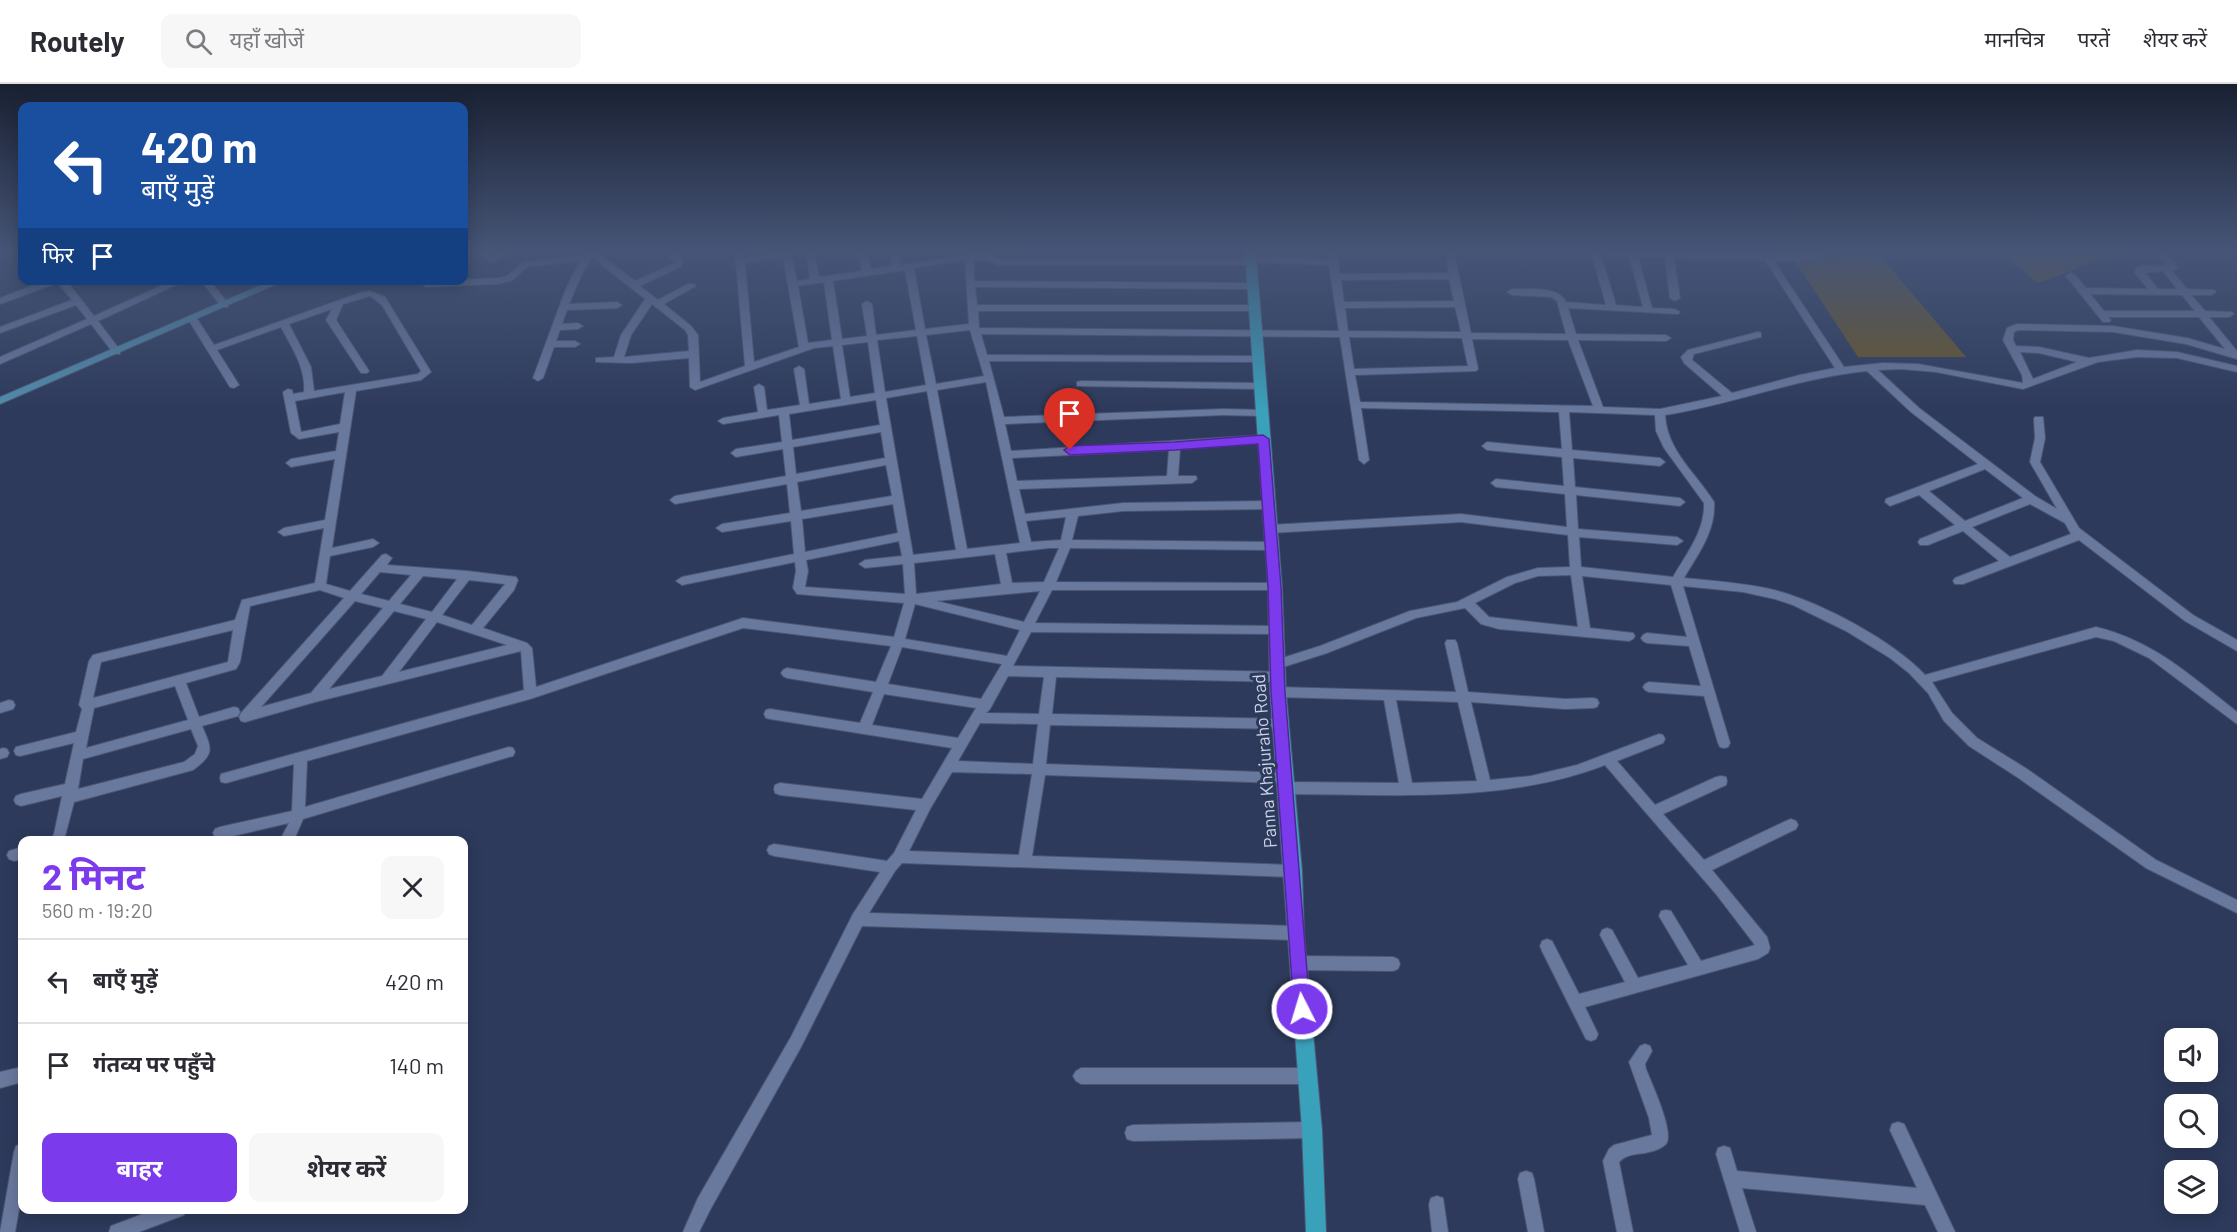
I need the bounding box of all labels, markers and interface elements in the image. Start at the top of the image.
search box [161,14,581,68]
text: Routely [30,24,125,58]
icon: search [182,25,215,58]
text: यहाँ खोजें [230,26,304,52]
text: मानचित्र [1985,26,2045,51]
text: परतें [2078,26,2110,51]
text: शेयर करें [2143,26,2207,51]
text: 420 m [141,121,257,171]
icon: left [42,126,120,204]
text: बाएँ मुड़ें [141,172,214,204]
icon: arrive [86,240,119,273]
text: फिर [42,241,74,267]
pin [1044,388,1095,450]
icon: arrive [1053,397,1086,430]
street label: Panna Khajuraho Road [1247,673,1281,849]
text: 2 मिनट [42,854,145,897]
button: close [381,856,444,919]
text: 560 m · 19:20 [42,898,153,922]
icon: left [42,965,75,998]
text: बाएँ मुड़ें [93,966,158,992]
text: 420 m [385,968,444,994]
position arrow [1270,977,1334,1041]
map controls [2164,1028,2218,1214]
button: sound [2164,1028,2218,1082]
icon: arrive [42,1049,75,1082]
text: गंतव्य पर पहुँचे [93,1050,215,1076]
text: 140 m [389,1052,444,1078]
button: search [2164,1094,2218,1148]
button: बाहर [42,1133,237,1202]
button: शेयर करें [249,1133,444,1202]
button: layers [2164,1160,2218,1214]

